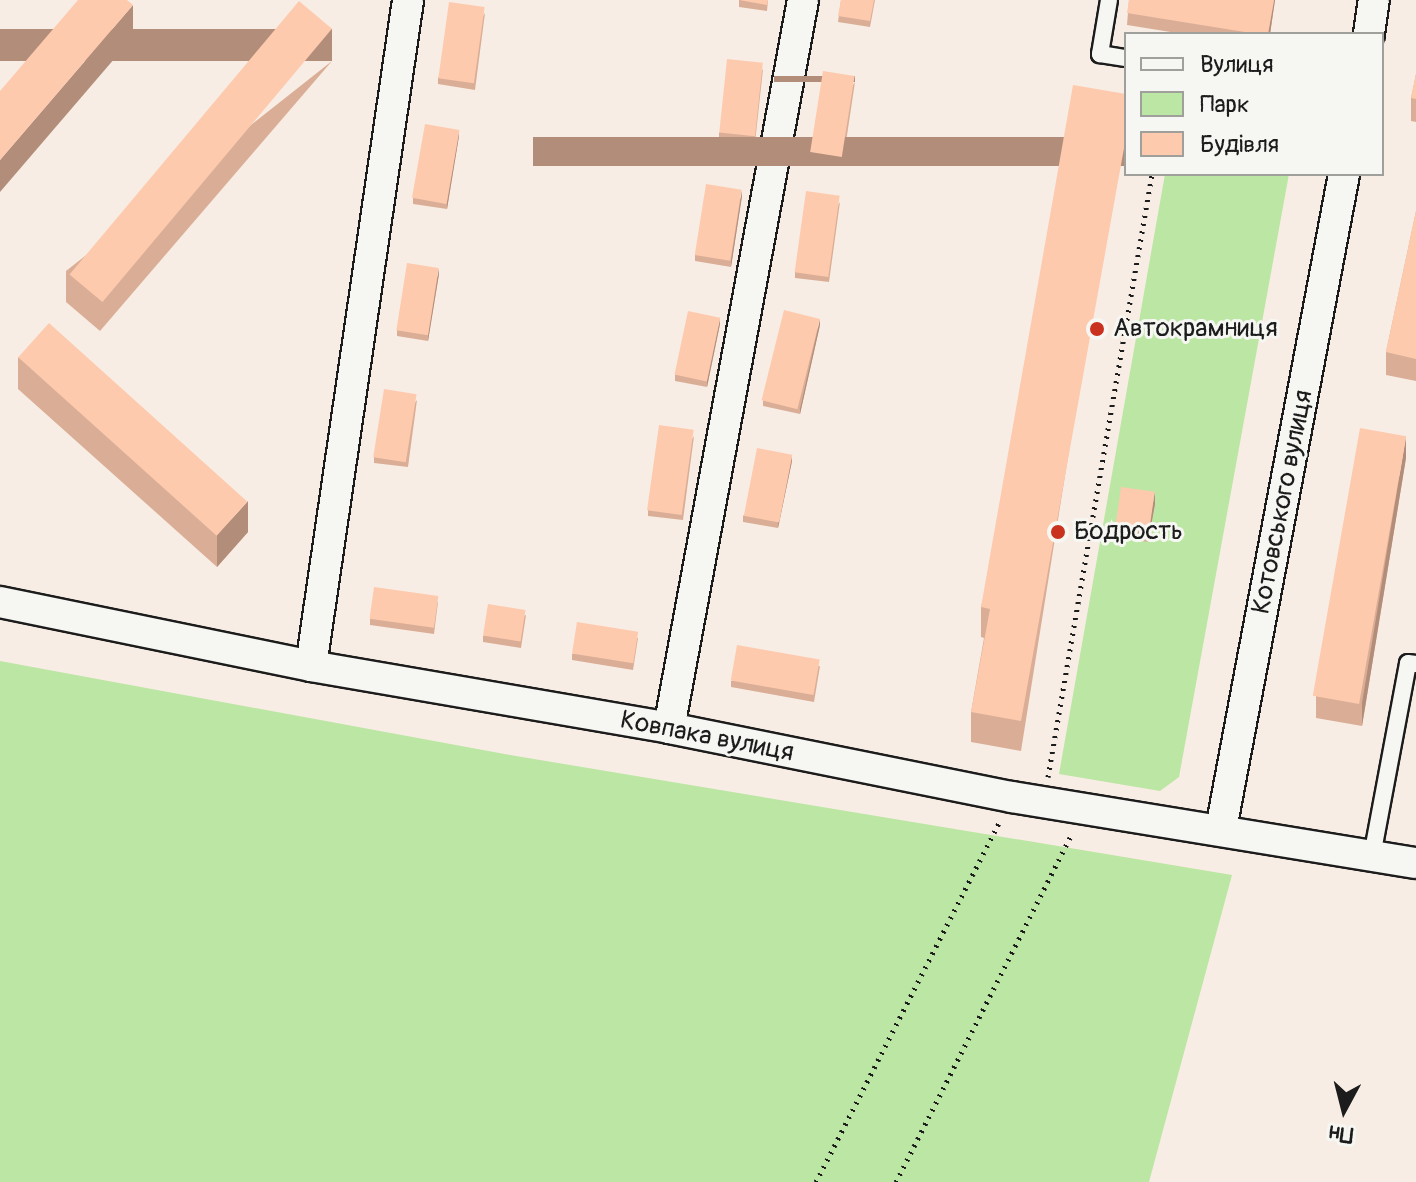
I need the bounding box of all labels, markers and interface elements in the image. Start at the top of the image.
legend [1124,32,1384,176]
text: Вулиця [1200,50,1273,79]
text: Парк [1200,90,1249,119]
text: Будівля [1200,130,1279,159]
place label: Автокрамниця [1113,313,1278,345]
marker: Автокрамниця [1088,320,1106,338]
street label: Котовського вулиця [1246,387,1320,617]
place label: Бодрость [1074,516,1183,548]
marker: Бодрость [1049,523,1067,541]
street label: Ковпака вулиця [618,705,796,769]
north arrow [1304,1070,1384,1150]
text: Пн [1327,1118,1355,1149]

